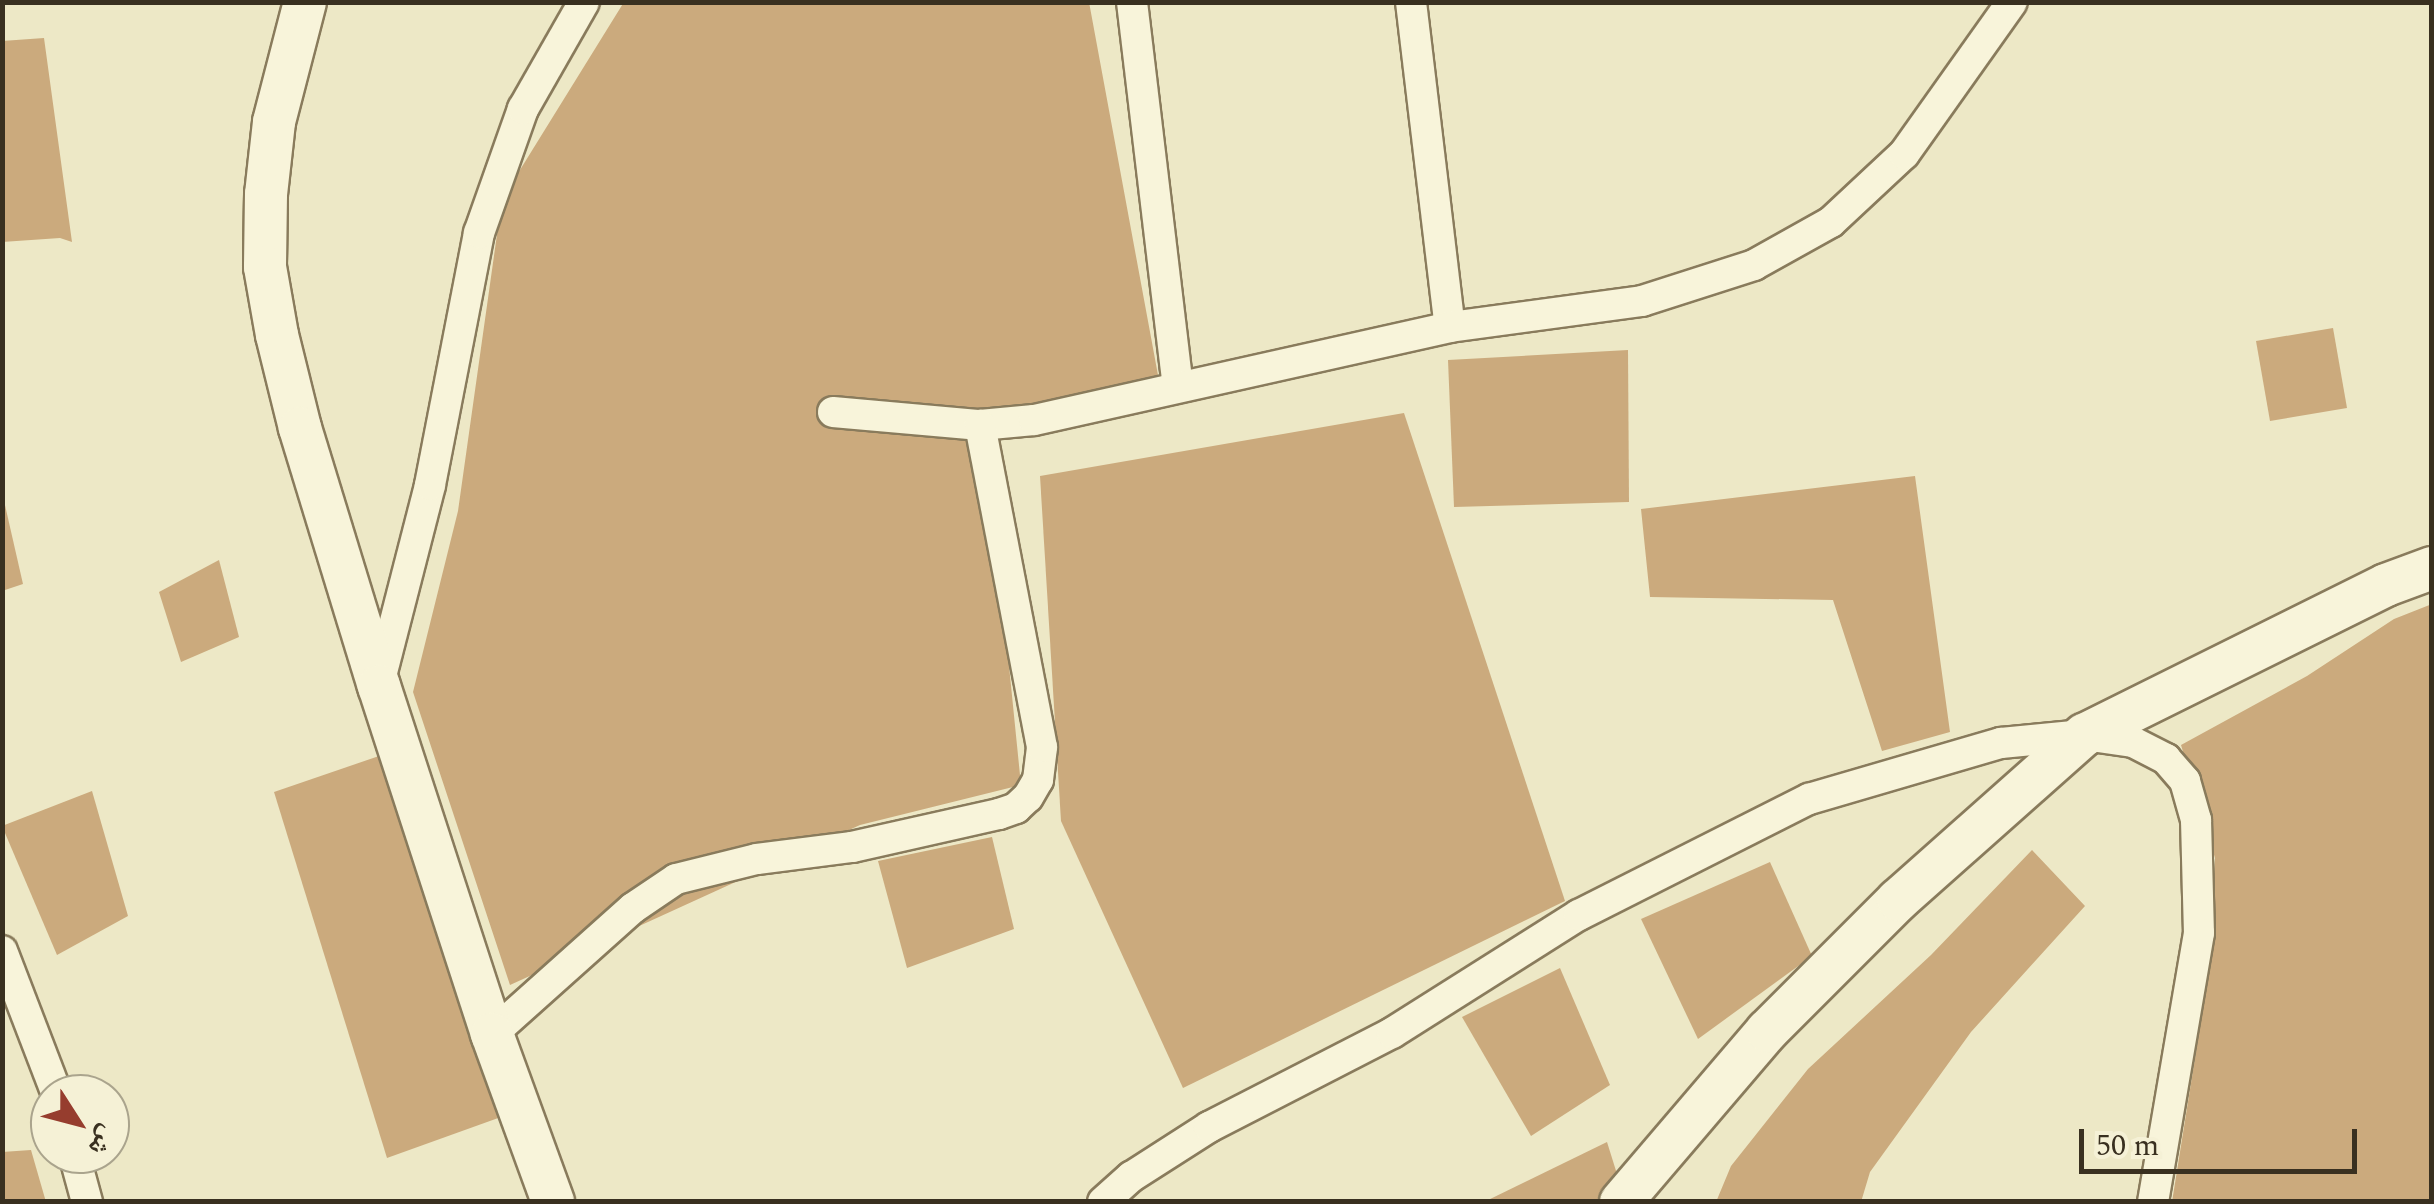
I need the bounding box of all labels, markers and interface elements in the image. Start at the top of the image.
north arrow [30,1074,130,1174]
scale bar [2084,1109,2362,1171]
text: ش [77,1116,129,1165]
text: 50 m [2096,1123,2159,1169]

